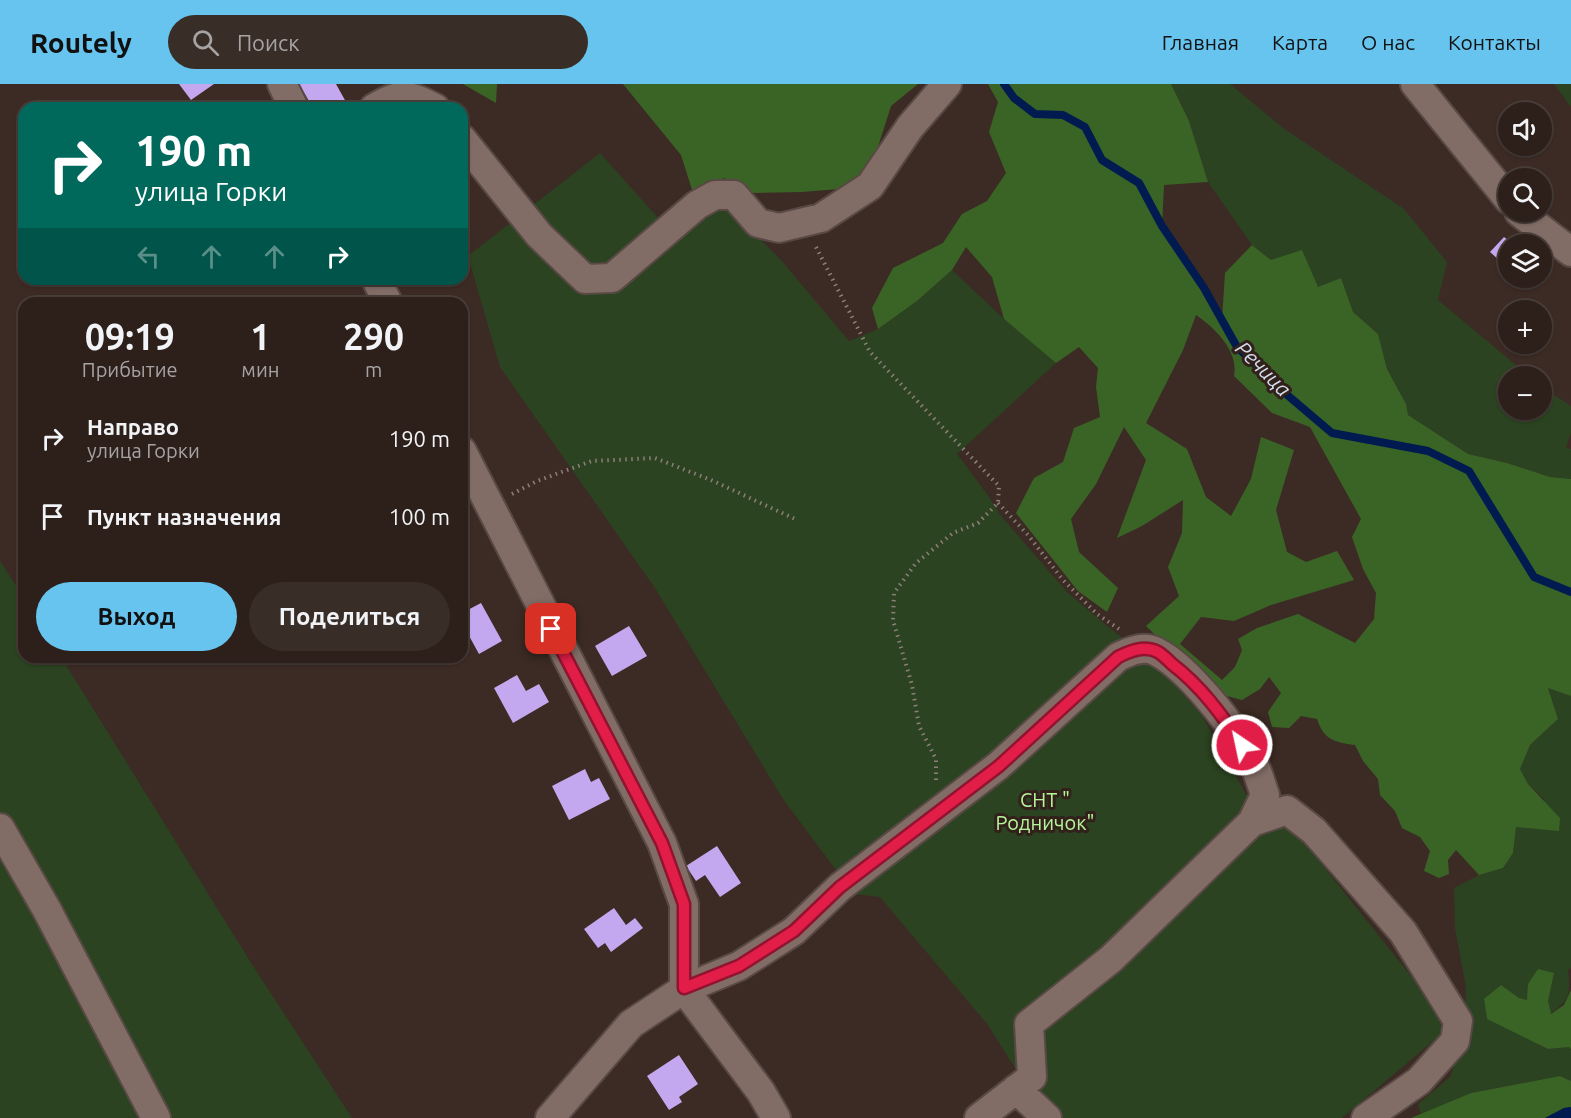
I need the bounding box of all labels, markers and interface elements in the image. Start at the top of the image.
search box [168,15,588,69]
icon: search [189,26,222,59]
text: Routely [30,27,132,58]
text: Поиск [237,30,300,55]
text: Главная [1162,30,1239,54]
text: Карта [1272,30,1328,54]
text: О нас [1361,30,1415,54]
text: Контакты [1448,30,1541,54]
map controls [1498,102,1552,420]
button: sound [1498,102,1552,156]
icon: right [36,126,114,204]
text: 190 m [135,127,252,174]
button: search [1498,168,1552,222]
text: улица Горки [135,176,287,206]
button: layers [1498,234,1552,288]
icon: left [132,240,165,273]
icon: ahead [195,240,228,273]
icon: ahead [258,240,291,273]
icon: right [321,240,354,273]
button: + [1498,300,1552,354]
text: 09:19 [85,316,175,357]
text: 1 [250,316,271,357]
text: 290 [343,316,404,357]
water label: Речица [1231,336,1296,401]
text: Прибытие [82,358,178,381]
text: мин [241,358,279,381]
text: m [365,358,382,381]
button: − [1498,366,1552,420]
text: Направо [87,414,179,439]
icon: right [36,422,69,455]
text: 190 m [389,426,450,451]
text: улица Горки [87,439,200,462]
icon: arrive [36,500,69,533]
text: Пункт назначения [87,504,281,529]
text: 100 m [389,504,450,529]
button: Выход [36,582,237,651]
button: Поделиться [249,582,450,651]
pin [525,603,576,654]
icon: arrive [534,612,567,645]
position arrow [1210,713,1274,777]
park label: СНТ " Родничок" [995,788,1095,834]

